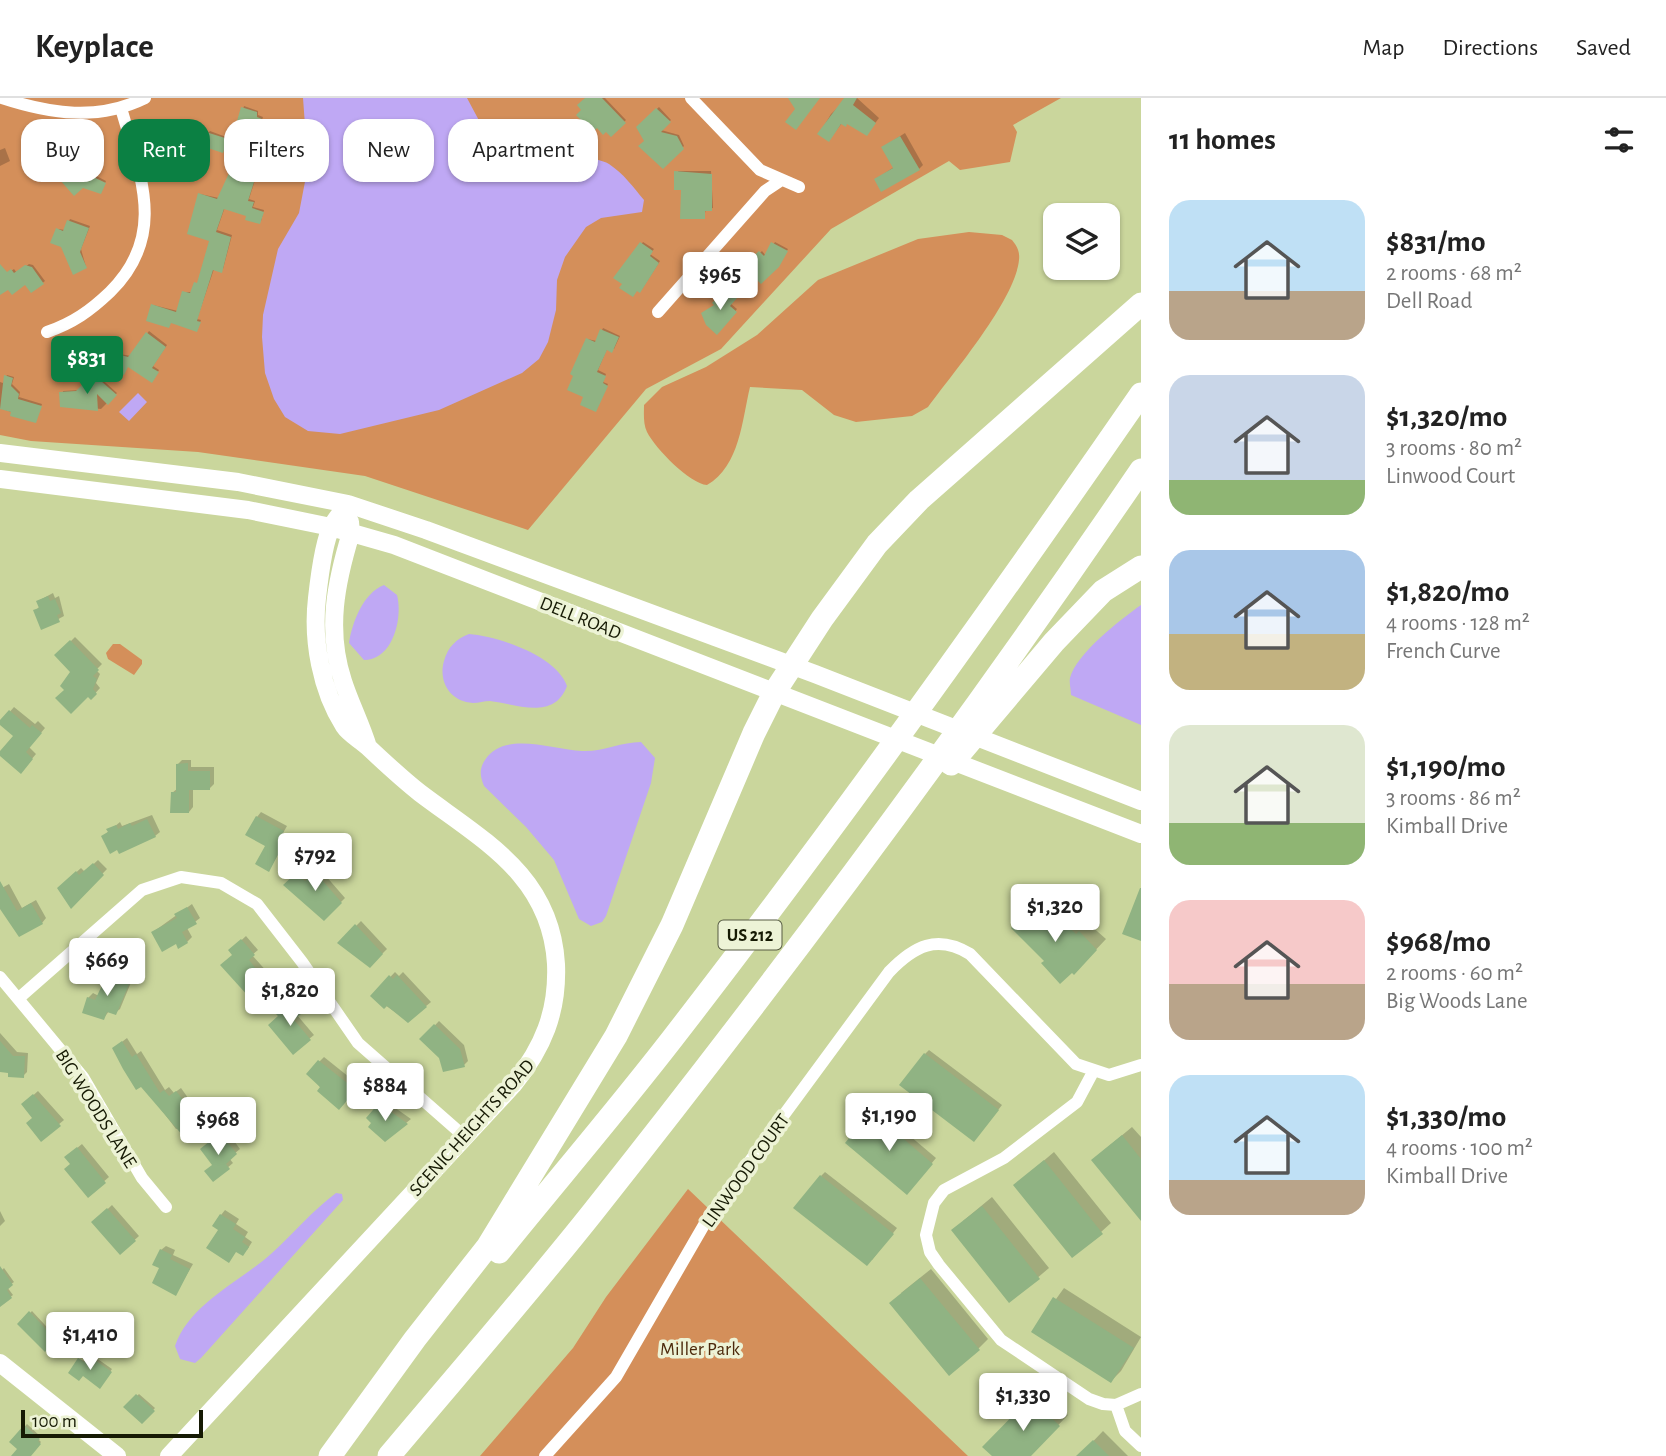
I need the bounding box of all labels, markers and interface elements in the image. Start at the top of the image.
text: Keyplace [35,31,154,64]
text: Map [1362,36,1404,60]
text: Directions [1442,36,1538,60]
text: Saved [1576,36,1631,60]
chip: Buy [21,119,104,182]
chip: Rent [118,119,210,182]
chip: Filters [224,119,329,182]
chip: New [343,119,434,182]
chip: Apartment [448,119,598,182]
icon: filters [1600,121,1638,159]
text: 11 homes [1169,125,1276,155]
map controls [1043,203,1120,280]
button: layers [1043,203,1120,280]
text: $831/mo [1386,227,1486,257]
icon: home [1225,228,1309,312]
pin: $965 [679,252,761,312]
text: 2 rooms · 68 m² [1386,262,1522,285]
text: $965 [699,263,741,286]
text: Dell Road [1386,290,1472,313]
pin: $831 [46,336,128,396]
text: $831 [67,347,107,370]
text: $1,320/mo [1386,402,1507,432]
icon: home [1225,403,1309,487]
text: 3 rooms · 80 m² [1386,437,1522,460]
text: Linwood Court [1386,465,1515,488]
text: $1,820/mo [1386,577,1509,607]
icon: home [1225,578,1309,662]
street label: DELL ROAD [537,594,624,643]
text: 4 rooms · 128 m² [1386,612,1530,635]
text: French Curve [1386,640,1501,663]
text: $1,190/mo [1386,752,1506,782]
icon: home [1225,753,1309,837]
text: 3 rooms · 86 m² [1386,787,1521,810]
text: Kimball Drive [1386,815,1508,838]
pin: $792 [274,834,356,893]
text: $792 [294,844,336,867]
pin: $1,320 [998,884,1112,944]
text: $1,320 [1027,895,1083,918]
road number: US 212 [718,920,782,950]
text: $968/mo [1386,927,1491,957]
icon: home [1225,928,1309,1012]
pin: $669 [66,939,148,998]
text: $669 [85,949,129,972]
text: 2 rooms · 60 m² [1386,962,1523,985]
pin: $1,820 [233,968,347,1028]
text: $1,820 [261,979,319,1002]
text: Big Woods Lane [1386,990,1528,1013]
street label: BIG WOODS LANE [52,1046,140,1171]
street label: SCENIC HEIGHTS ROAD [406,1056,538,1200]
pin: $884 [344,1063,426,1123]
text: $884 [363,1074,407,1097]
pin: $1,190 [832,1094,946,1153]
pin: $968 [177,1098,259,1157]
text: $1,330/mo [1386,1102,1506,1132]
icon: home [1225,1103,1309,1187]
text: $1,190 [861,1104,917,1127]
text: $968 [196,1108,240,1131]
street label: LINWOOD COURT [699,1111,794,1231]
text: 4 rooms · 100 m² [1386,1137,1533,1160]
text: Kimball Drive [1386,1165,1508,1188]
pin: $1,410 [33,1312,147,1372]
text: $1,410 [62,1323,118,1346]
park label: Miller Park [660,1340,740,1359]
pin: $1,330 [966,1374,1080,1433]
text: $1,330 [995,1384,1051,1407]
scale bar [21,1407,203,1439]
text: 100 m [32,1412,77,1431]

